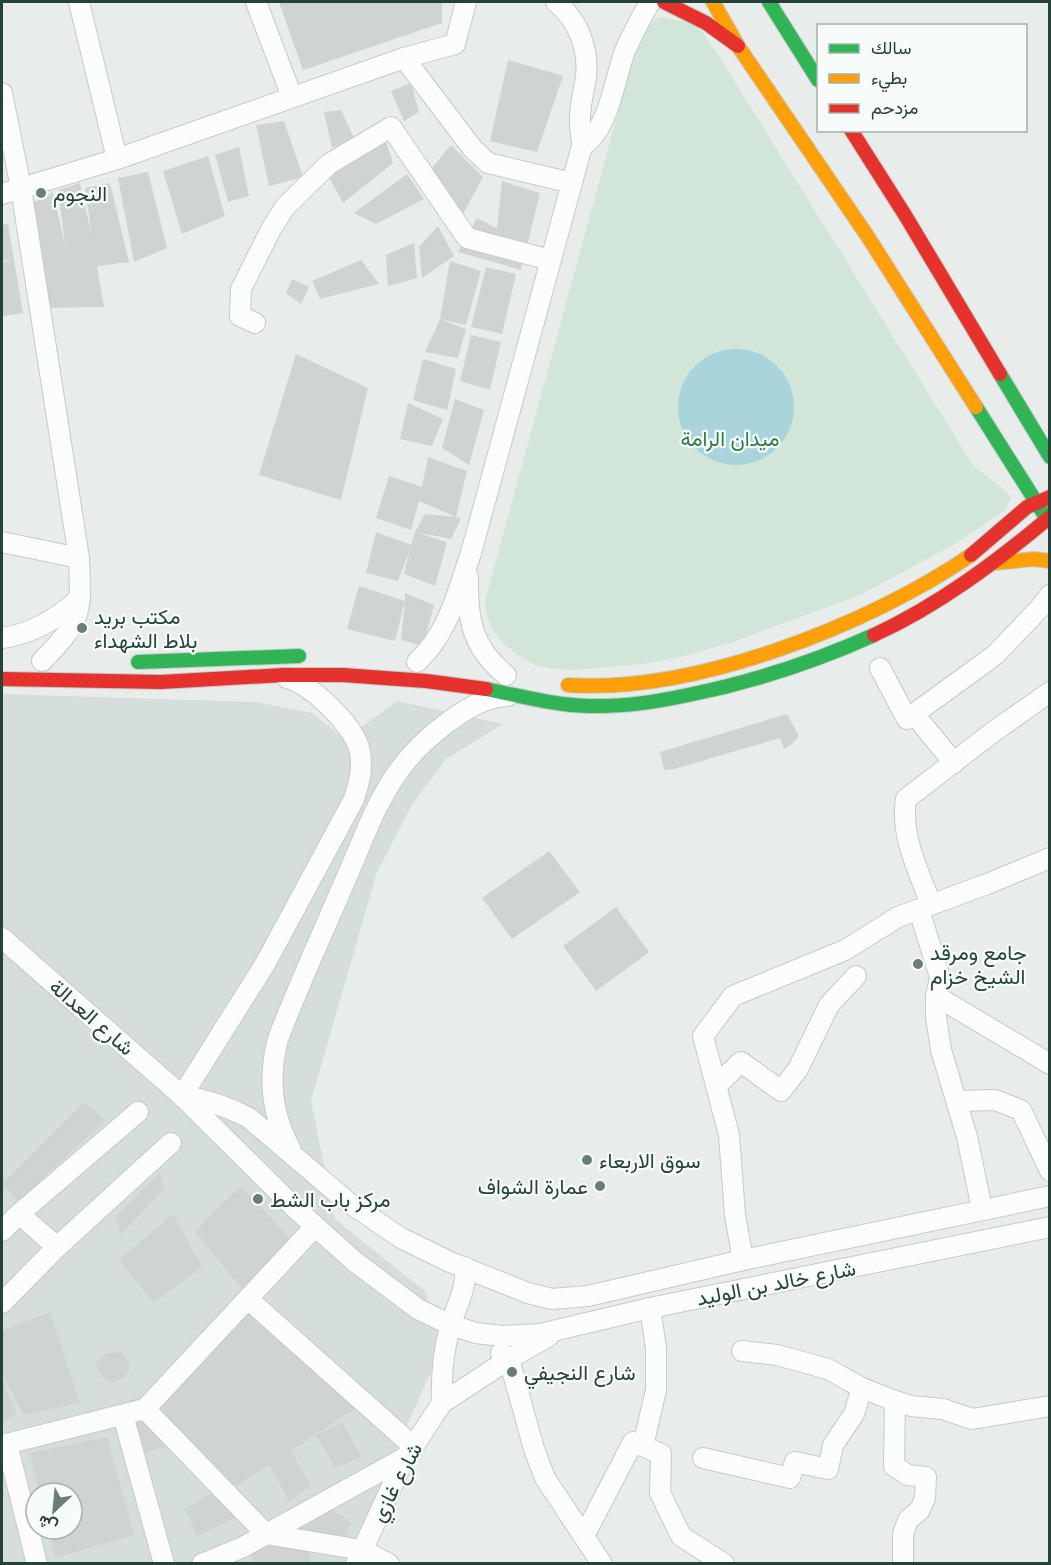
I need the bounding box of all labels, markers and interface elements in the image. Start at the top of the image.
legend [817,24,1027,132]
text: سالك [871,36,911,59]
text: بطيء [871,66,907,93]
text: مزدحم [871,96,918,120]
place label: النجوم [53,180,107,208]
marker: النجوم [34,186,48,200]
park label: ميدان الرامة [680,425,780,452]
place label: مكتب بريد بلاط الشهداء [94,603,197,654]
marker: مكتب بريد بلاط الشهداء [75,621,89,635]
place label: جامع ومرقد الشيخ خزام [930,939,1027,991]
marker: جامع ومرقد الشيخ خزام [911,957,925,971]
street label: شارع العدالة [43,973,140,1062]
place label: سوق الاربعاء [599,1147,701,1174]
marker: سوق الاربعاء [580,1153,594,1167]
place label: عمارة الشواف [478,1173,588,1200]
marker: عمارة الشواف [593,1179,607,1193]
place label: مركز باب الشط [270,1186,390,1213]
marker: مركز باب الشط [251,1192,265,1206]
street label: شارع خالد بن الوليد [694,1254,858,1313]
place label: شارع النجيفي [524,1359,636,1390]
marker: شارع النجيفي [505,1365,519,1379]
street label: شارع غازي [364,1438,432,1528]
north arrow [24,1481,84,1541]
text: ش [34,1510,61,1538]

